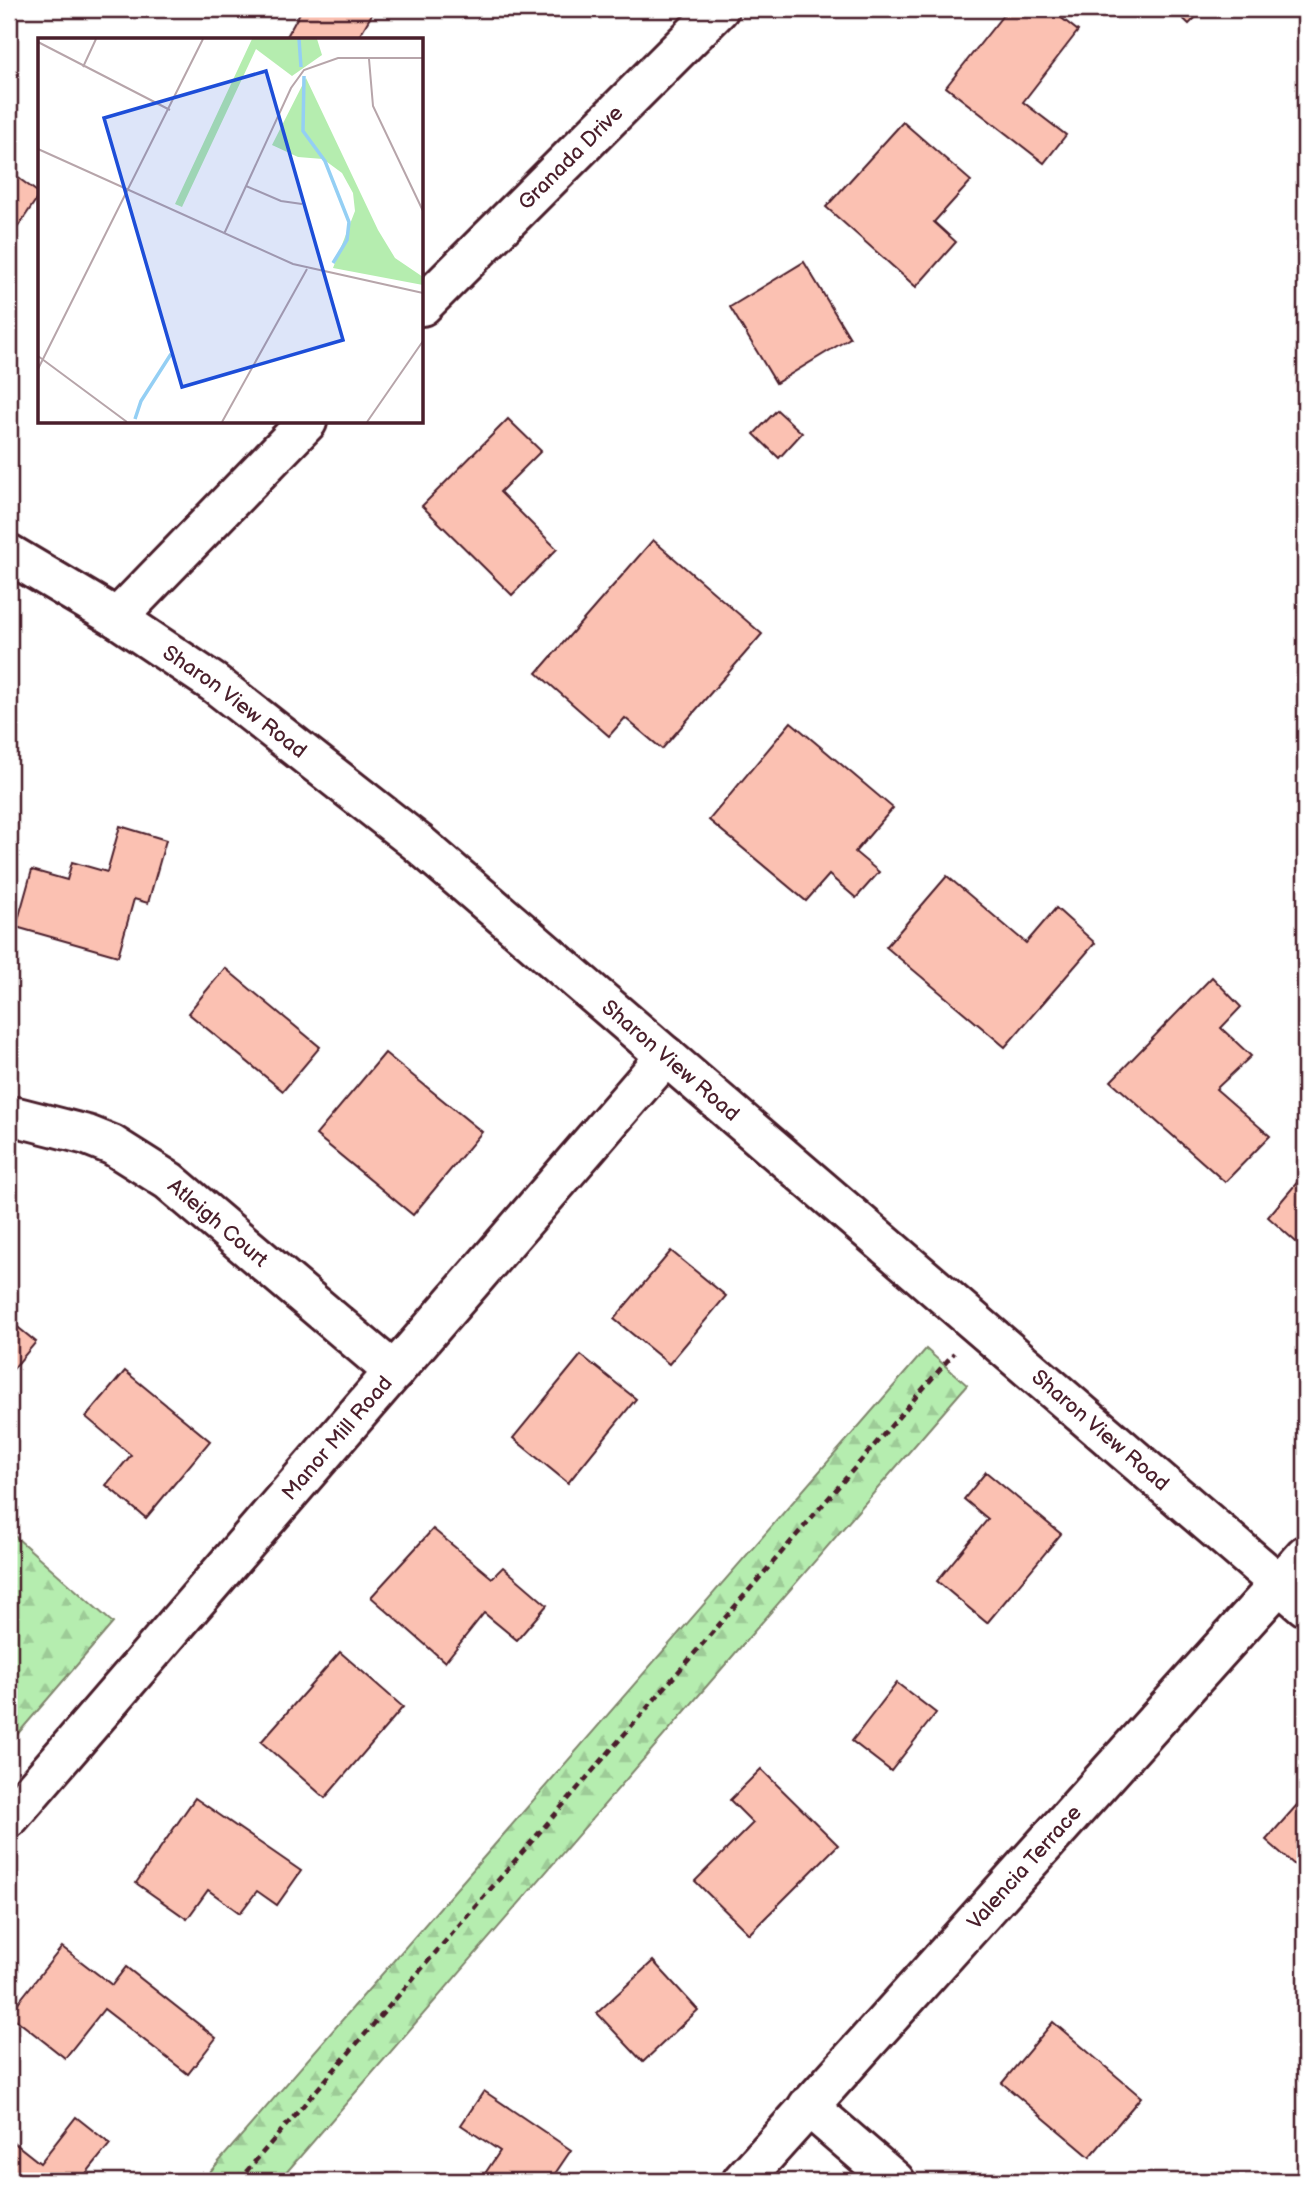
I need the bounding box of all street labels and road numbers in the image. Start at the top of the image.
street label: Granada Drive [513,100,628,215]
street label: Sharon View Road [158,640,312,763]
street label: Sharon View Road [597,994,745,1126]
street label: Atleigh Court [163,1173,274,1272]
street label: Sharon View Road [1027,1364,1174,1496]
street label: Manor Mill Road [276,1371,397,1505]
street label: Valencia Terrace [962,1800,1086,1934]

